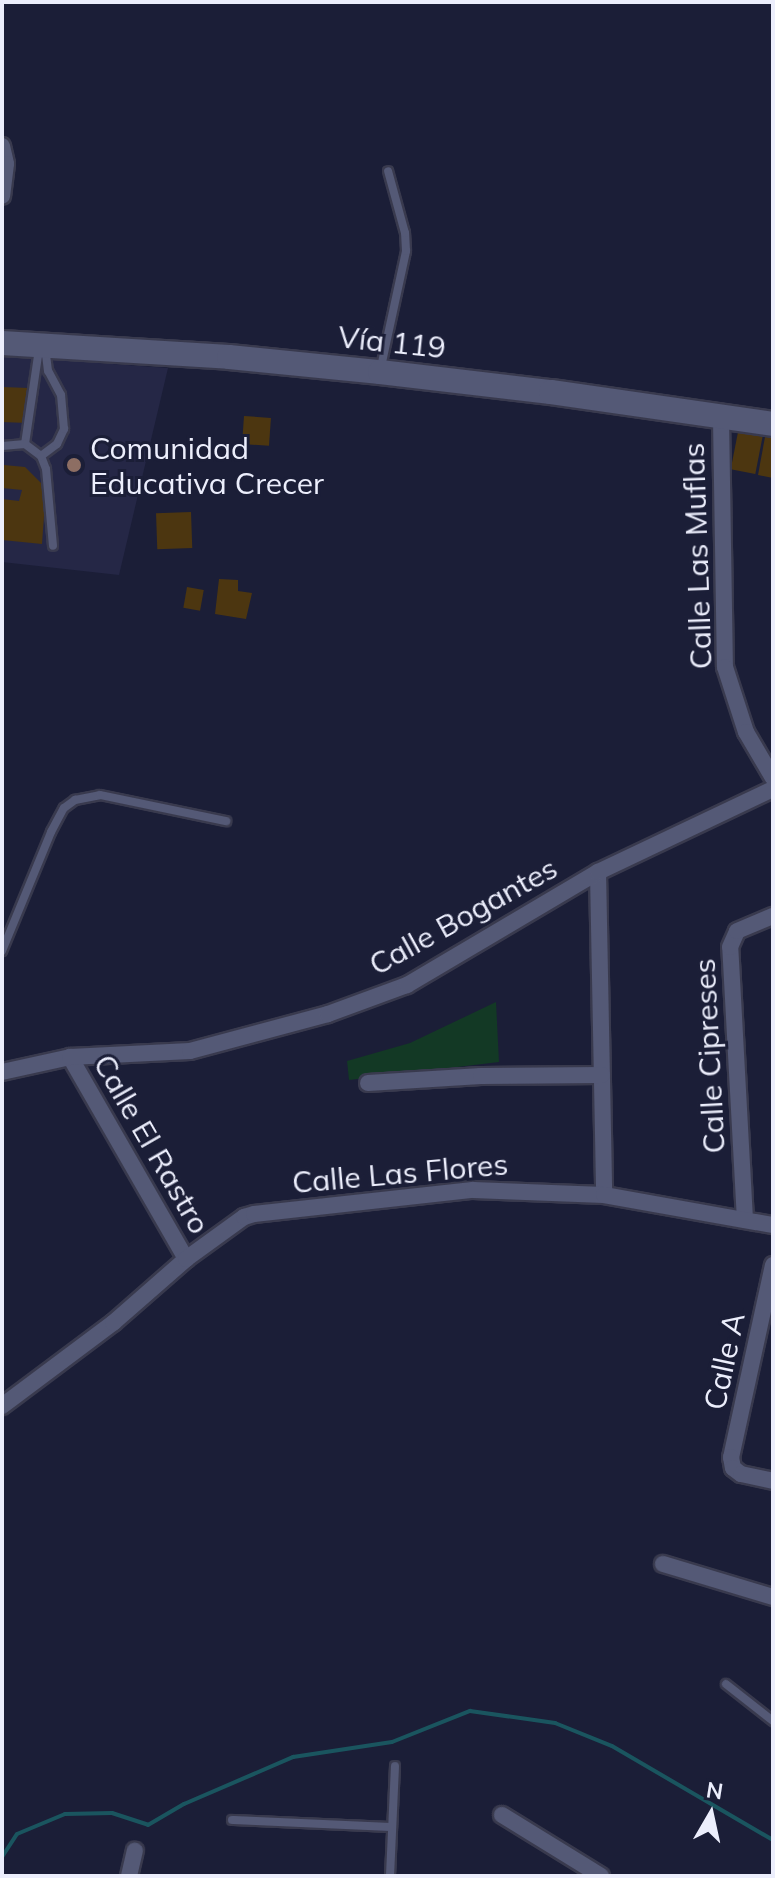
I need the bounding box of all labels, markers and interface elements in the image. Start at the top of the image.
street label: Vía 119 [336,318,448,366]
place label: Comunidad Educativa Crecer [90,430,324,500]
street label: Calle Las Muflas [675,442,719,670]
marker: Comunidad Educativa Crecer [65,456,83,474]
street label: Calle Bogantes [363,850,563,982]
street label: Calle Cipreses [686,958,732,1154]
street label: Calle El Rastro [86,1048,218,1240]
street label: Calle Las Flores [291,1146,509,1200]
street label: Calle A [696,1309,752,1413]
north arrow [671,1774,751,1854]
text: N [704,1775,725,1805]

